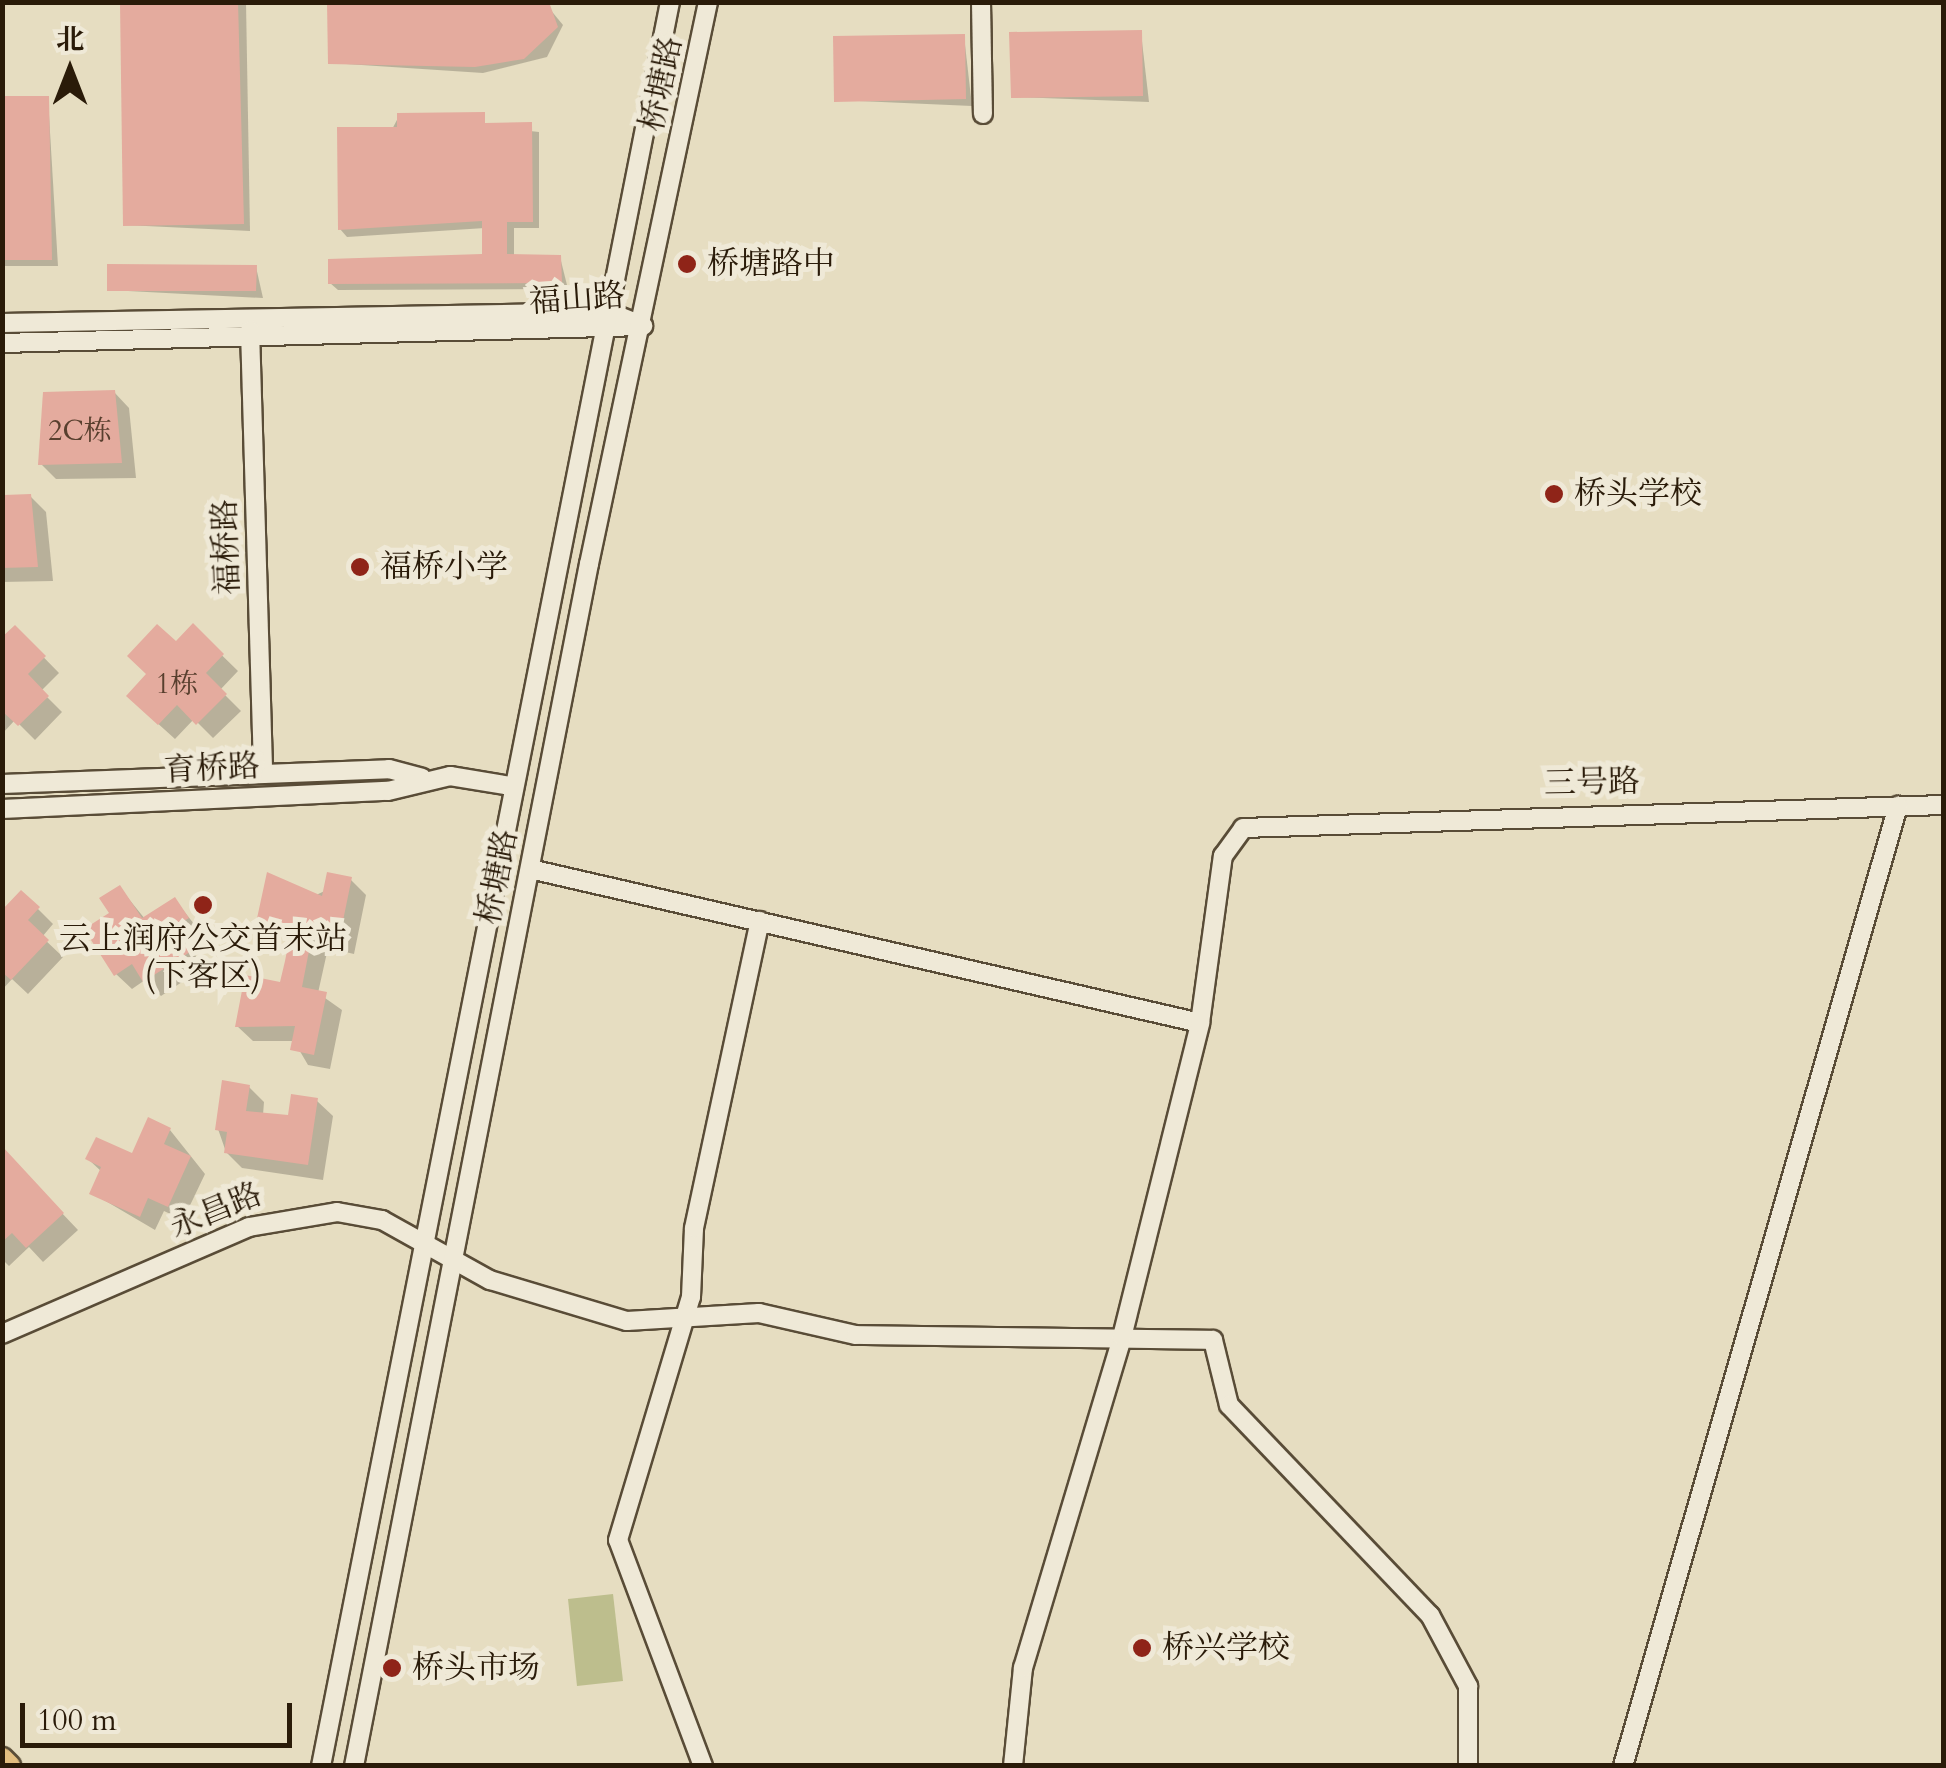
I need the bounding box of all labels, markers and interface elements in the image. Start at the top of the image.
north arrow [20,20,120,120]
text: 北 [56,21,84,59]
street label: 桥塘路 [633,33,691,135]
place label: 桥塘路中 [707,245,835,283]
marker: 桥塘路中 [676,253,698,275]
street label: 福山路 [528,276,626,322]
house number: 2C栋 [48,414,112,448]
place label: 桥头学校 [1574,475,1702,513]
marker: 桥头学校 [1543,483,1565,505]
street label: 福桥路 [206,498,248,596]
place label: 福桥小学 [380,548,508,586]
marker: 福桥小学 [349,556,371,578]
house number: 1栋 [156,667,198,701]
street label: 育桥路 [163,747,261,791]
street label: 三号路 [1544,763,1640,803]
street label: 桥塘路 [470,826,526,928]
marker: 云上润府公交首末站 (下客区) [192,894,214,916]
place label: 云上润府公交首末站 (下客区) [59,921,347,996]
street label: 永昌路 [164,1175,268,1247]
place label: 桥兴学校 [1162,1629,1290,1667]
marker: 桥兴学校 [1131,1637,1153,1659]
place label: 桥头市场 [412,1649,540,1687]
marker: 桥头市场 [381,1657,403,1679]
scale bar [25,1683,298,1745]
text: 100 m [37,1700,117,1741]

